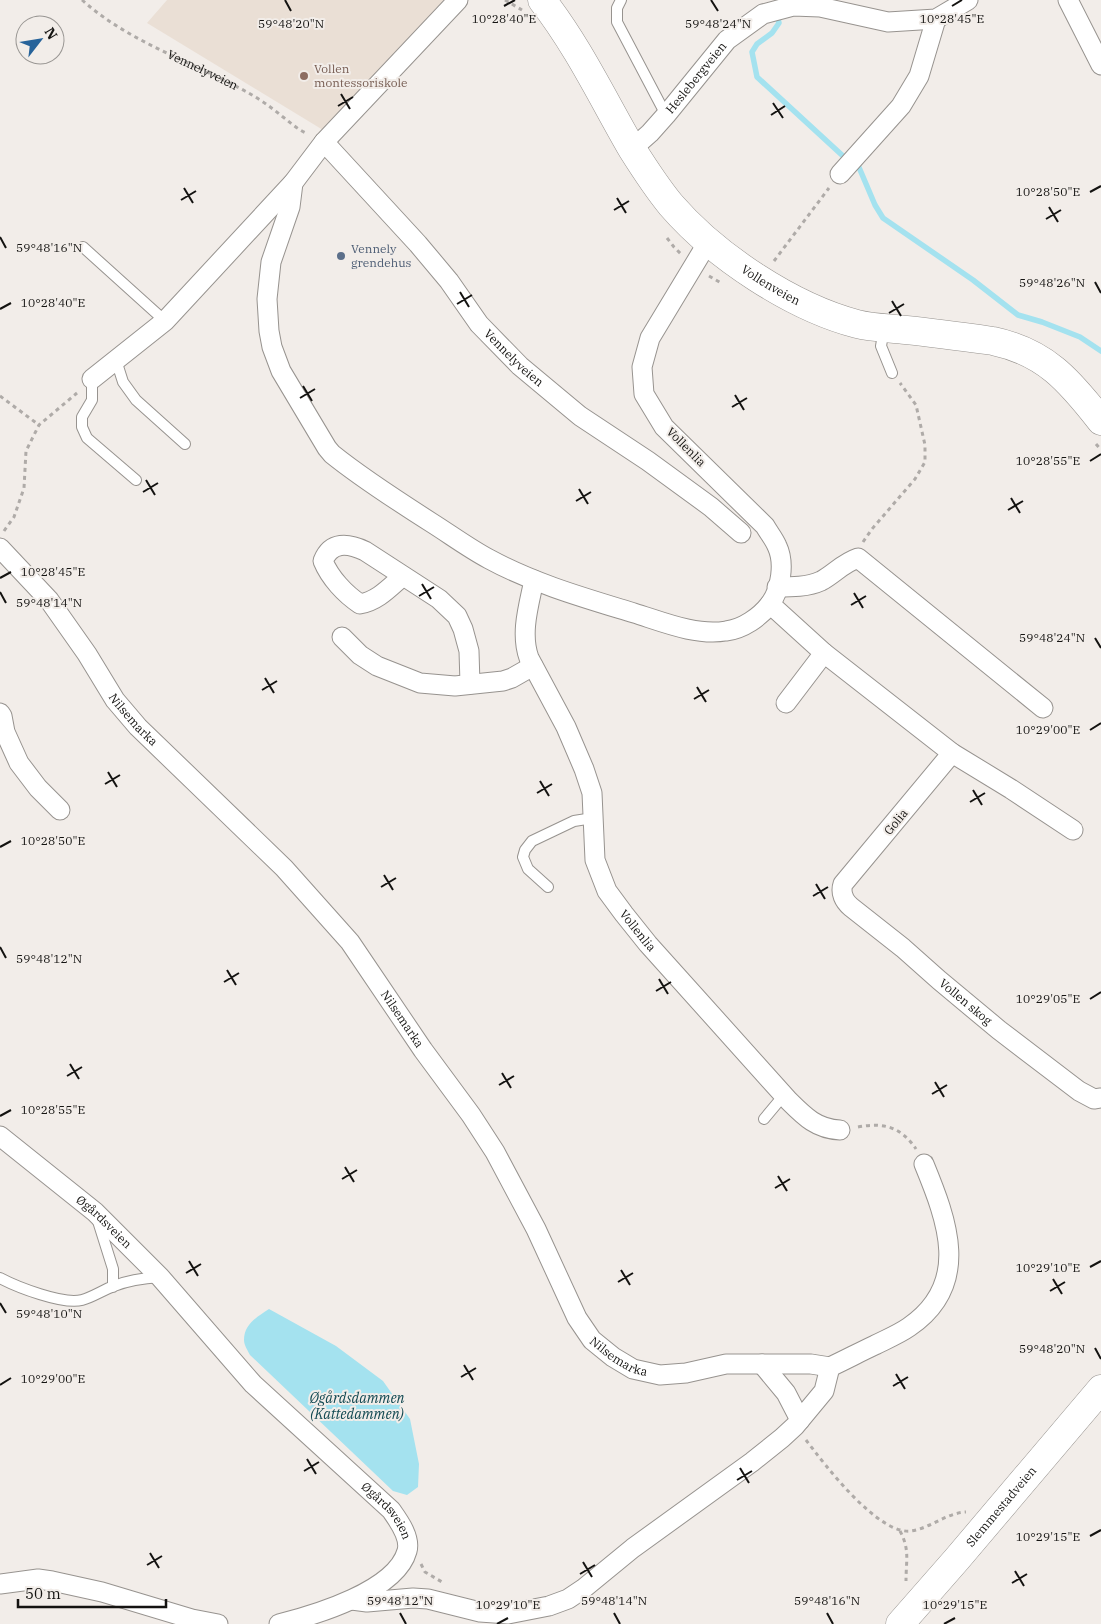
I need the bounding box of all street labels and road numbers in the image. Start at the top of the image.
street label: Heslebergveien [662,38,730,116]
street label: Vennelyveien [165,46,241,93]
street label: Vollenveien [738,261,803,308]
street label: Vennelyveien [481,326,547,390]
street label: Vollenlia [664,424,709,470]
street label: Nilsemarka [106,690,161,749]
street label: Golia [880,805,911,838]
street label: Vollenlia [617,907,659,955]
street label: Vollen skog [936,975,996,1028]
street label: Nilsemarka [378,987,427,1051]
street label: Øgårdsveien [73,1192,135,1252]
street label: Nilsemarka [587,1333,649,1379]
street label: Slemmestadveien [963,1463,1039,1550]
street label: Øgårdsveien [359,1479,415,1541]

